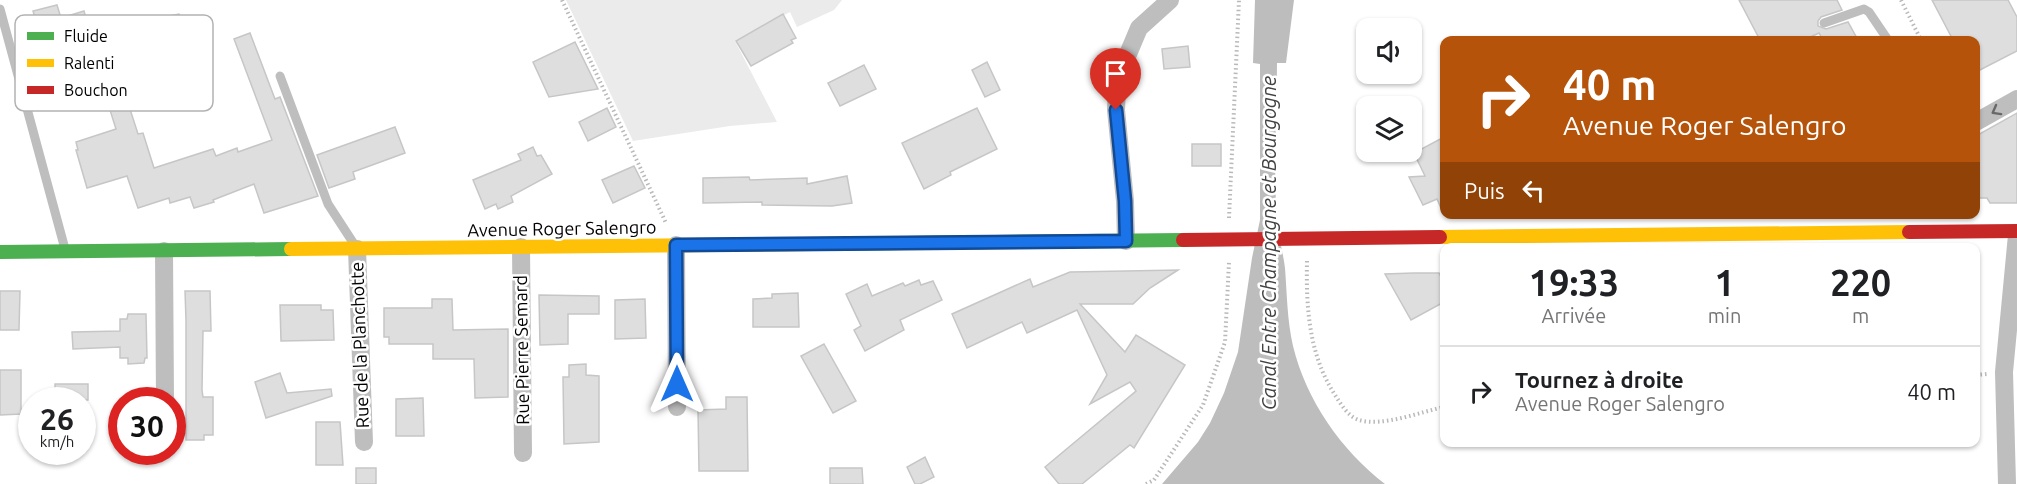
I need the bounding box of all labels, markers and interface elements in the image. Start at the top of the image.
legend [15,15,213,111]
map controls [1356,18,1422,162]
button: sound [1356,18,1422,84]
text: Fluide [64,27,108,45]
pin [1090,48,1141,110]
text: Ralenti [64,54,115,72]
icon: arrive [1099,57,1132,90]
icon: right [1464,60,1542,138]
text: 40 m [1563,61,1657,108]
water label: Canal Entre Champagne et Bourgogne [1257,76,1280,410]
text: Bouchon [64,81,128,99]
button: layers [1356,96,1422,162]
one-way arrow [1992,104,2002,115]
text: Avenue Roger Salengro [1563,110,1847,140]
icon: left [1517,174,1550,207]
text: Puis [1464,178,1505,203]
street label: Avenue Roger Salengro [467,216,657,240]
street label: Rue de la Planchotte [346,261,372,429]
text: 19:33 [1529,262,1619,303]
text: 1 [1714,262,1735,303]
text: 220 [1830,262,1891,303]
street label: Rue Pierre Semard [510,275,532,425]
text: Arrivée [1542,304,1606,327]
text: min [1708,304,1741,327]
text: m [1852,304,1869,327]
position arrow [645,352,709,416]
text: Tournez à droite [1515,367,1684,392]
icon: right [1464,375,1497,408]
text: 40 m [1907,379,1956,404]
speed limit sign: 30 [108,387,186,465]
text: Avenue Roger Salengro [1515,392,1725,415]
text: 26 [40,402,74,436]
text: km/h [40,433,74,450]

